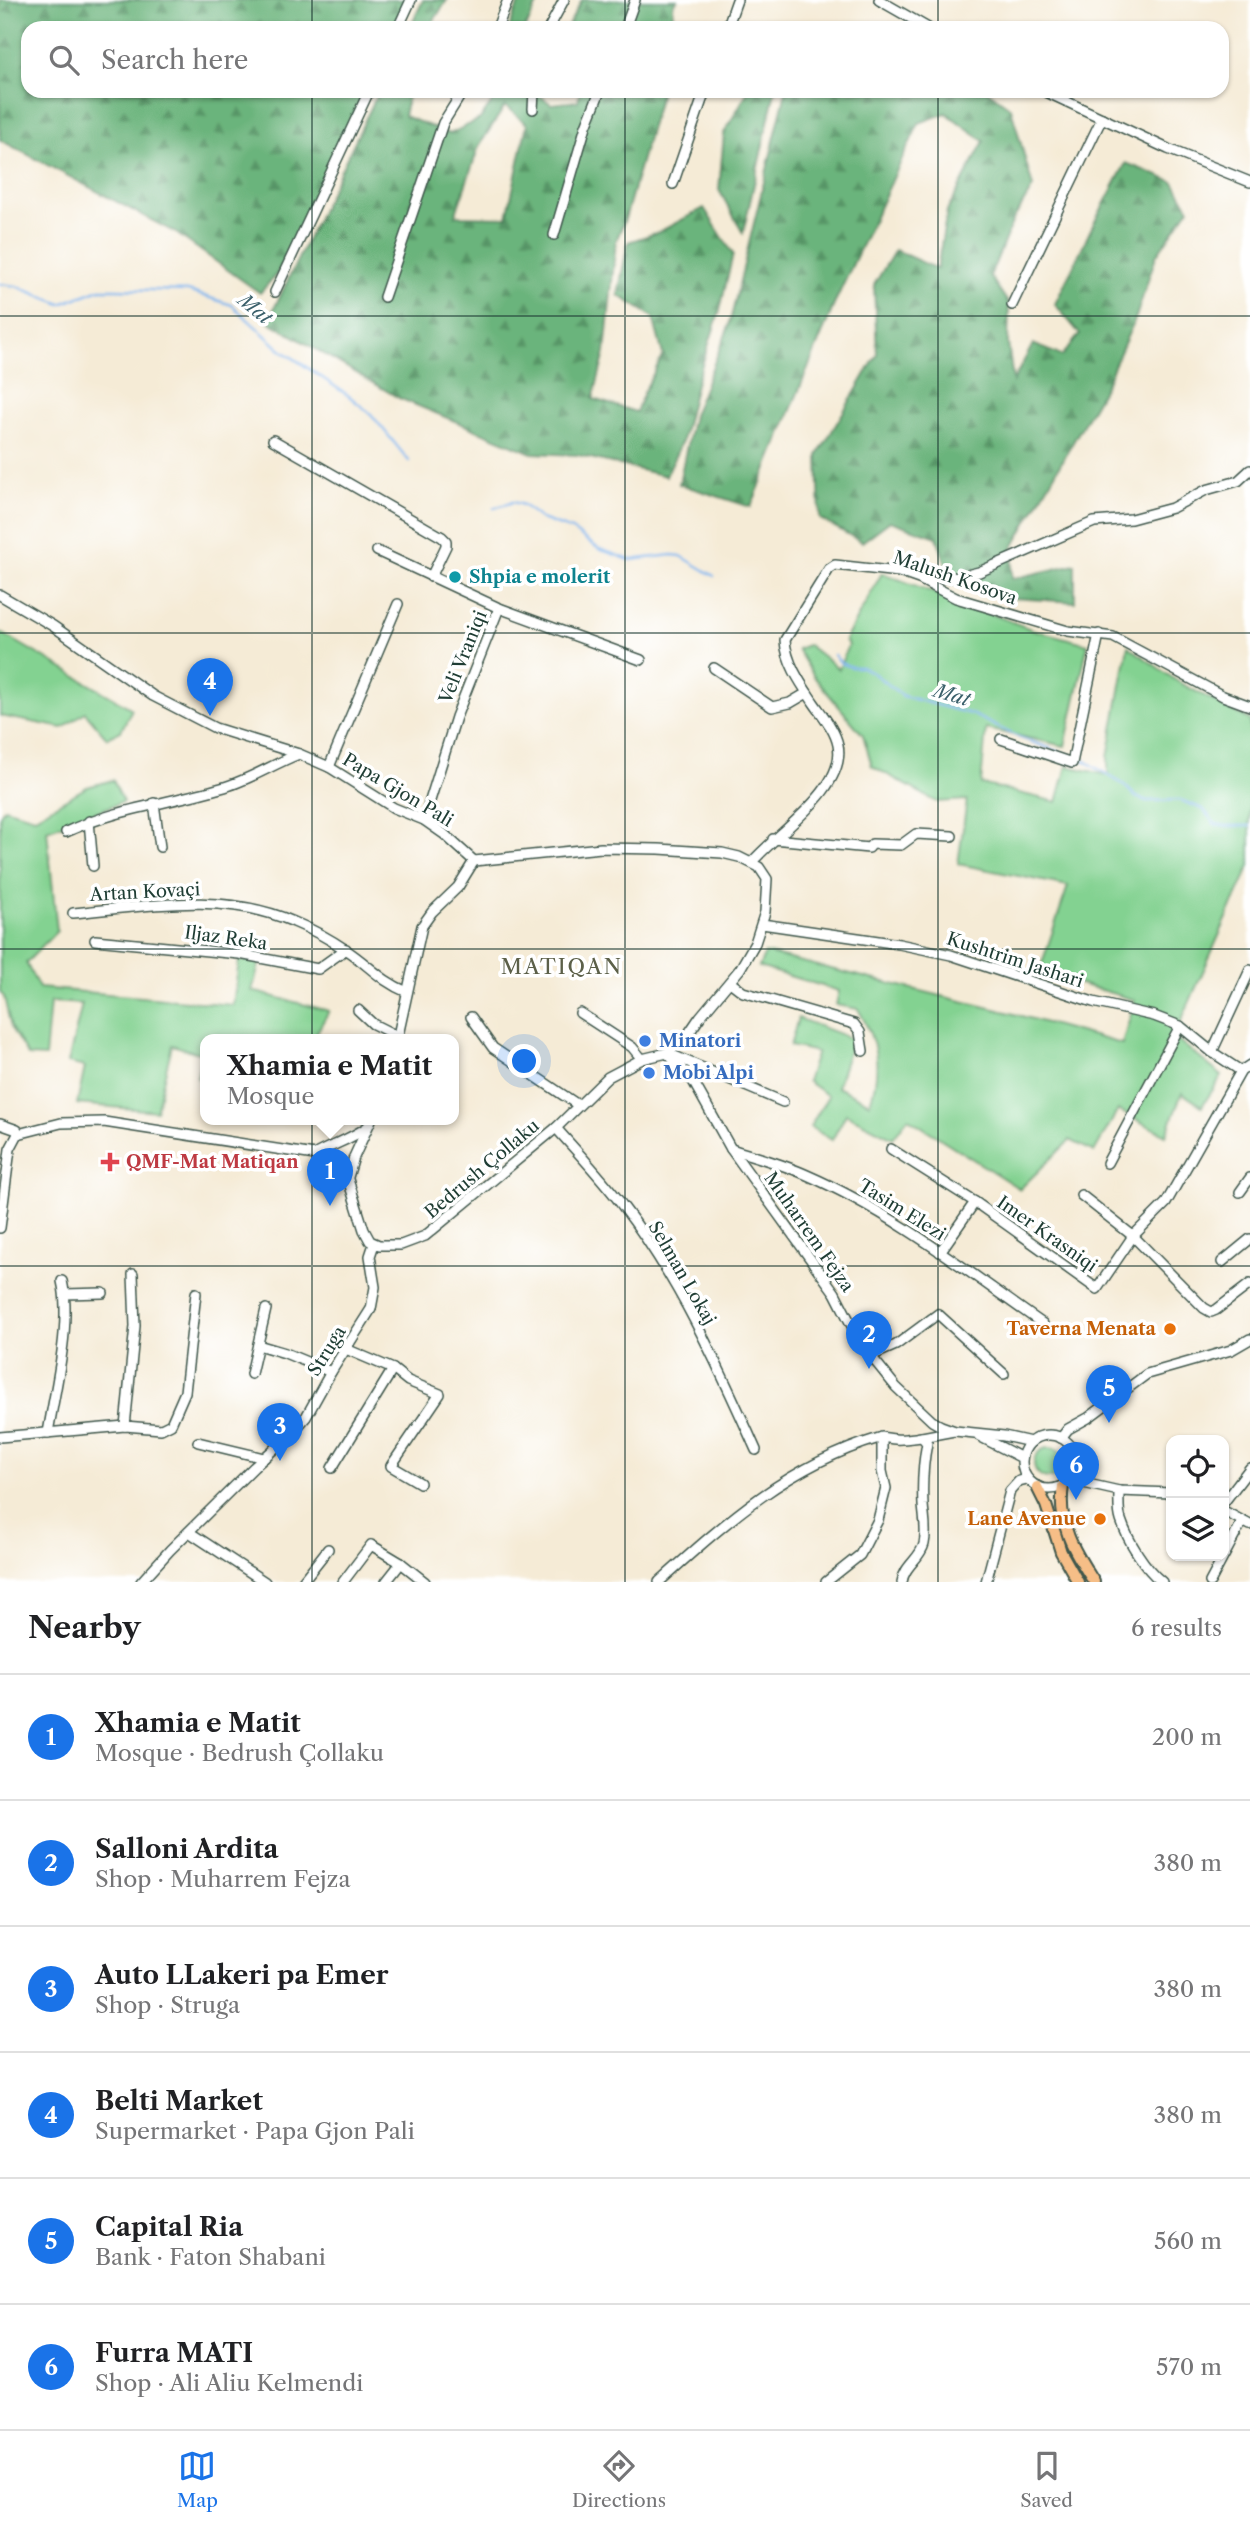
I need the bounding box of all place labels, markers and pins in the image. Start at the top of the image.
place label: Shpia e molerit [469,566,611,588]
marker: Shpia e molerit [447,569,463,585]
pin: 4 [187,658,233,716]
place label: Minatori [659,1030,742,1052]
marker: Minatori [637,1033,653,1049]
place label: Mobi Alpi [663,1062,754,1084]
marker: Mobi Alpi [641,1065,657,1081]
pin: 1 [307,1148,353,1206]
place label: QMF-Mat Matiqan [126,1151,299,1173]
marker: QMF-Mat Matiqan [100,1152,120,1172]
pin: 2 [846,1311,892,1369]
place label: Taverna Menata [1006,1318,1157,1340]
marker: Taverna Menata [1162,1321,1178,1337]
pin: 5 [1086,1365,1132,1423]
pin: 3 [257,1403,303,1461]
pin: 6 [1053,1442,1099,1500]
place label: Lane Avenue [967,1508,1086,1530]
marker: Lane Avenue [1092,1511,1108,1527]

